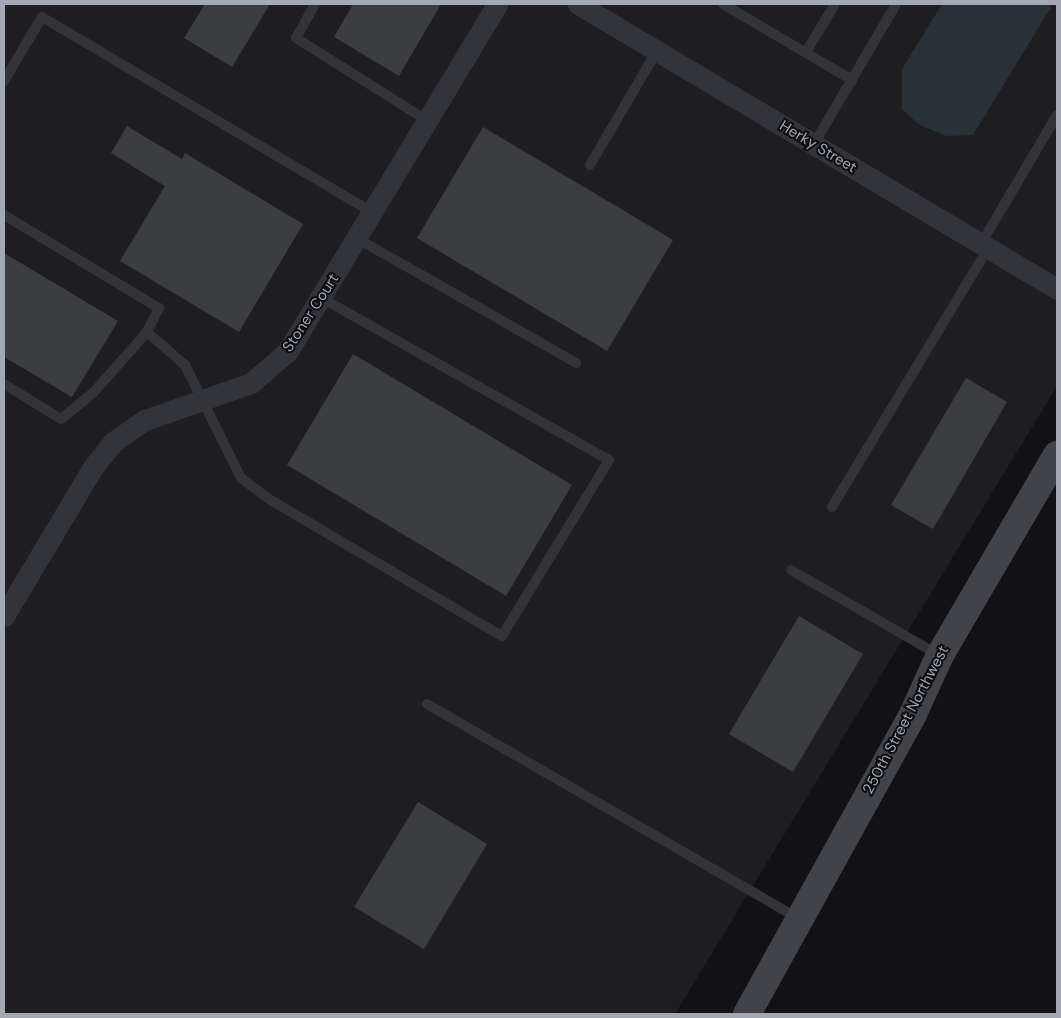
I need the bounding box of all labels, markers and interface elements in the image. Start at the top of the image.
street label: Herky Street [776,117,860,177]
street label: Stoner Court [279,271,343,355]
street label: 250th Street Northwest [859,643,953,797]

